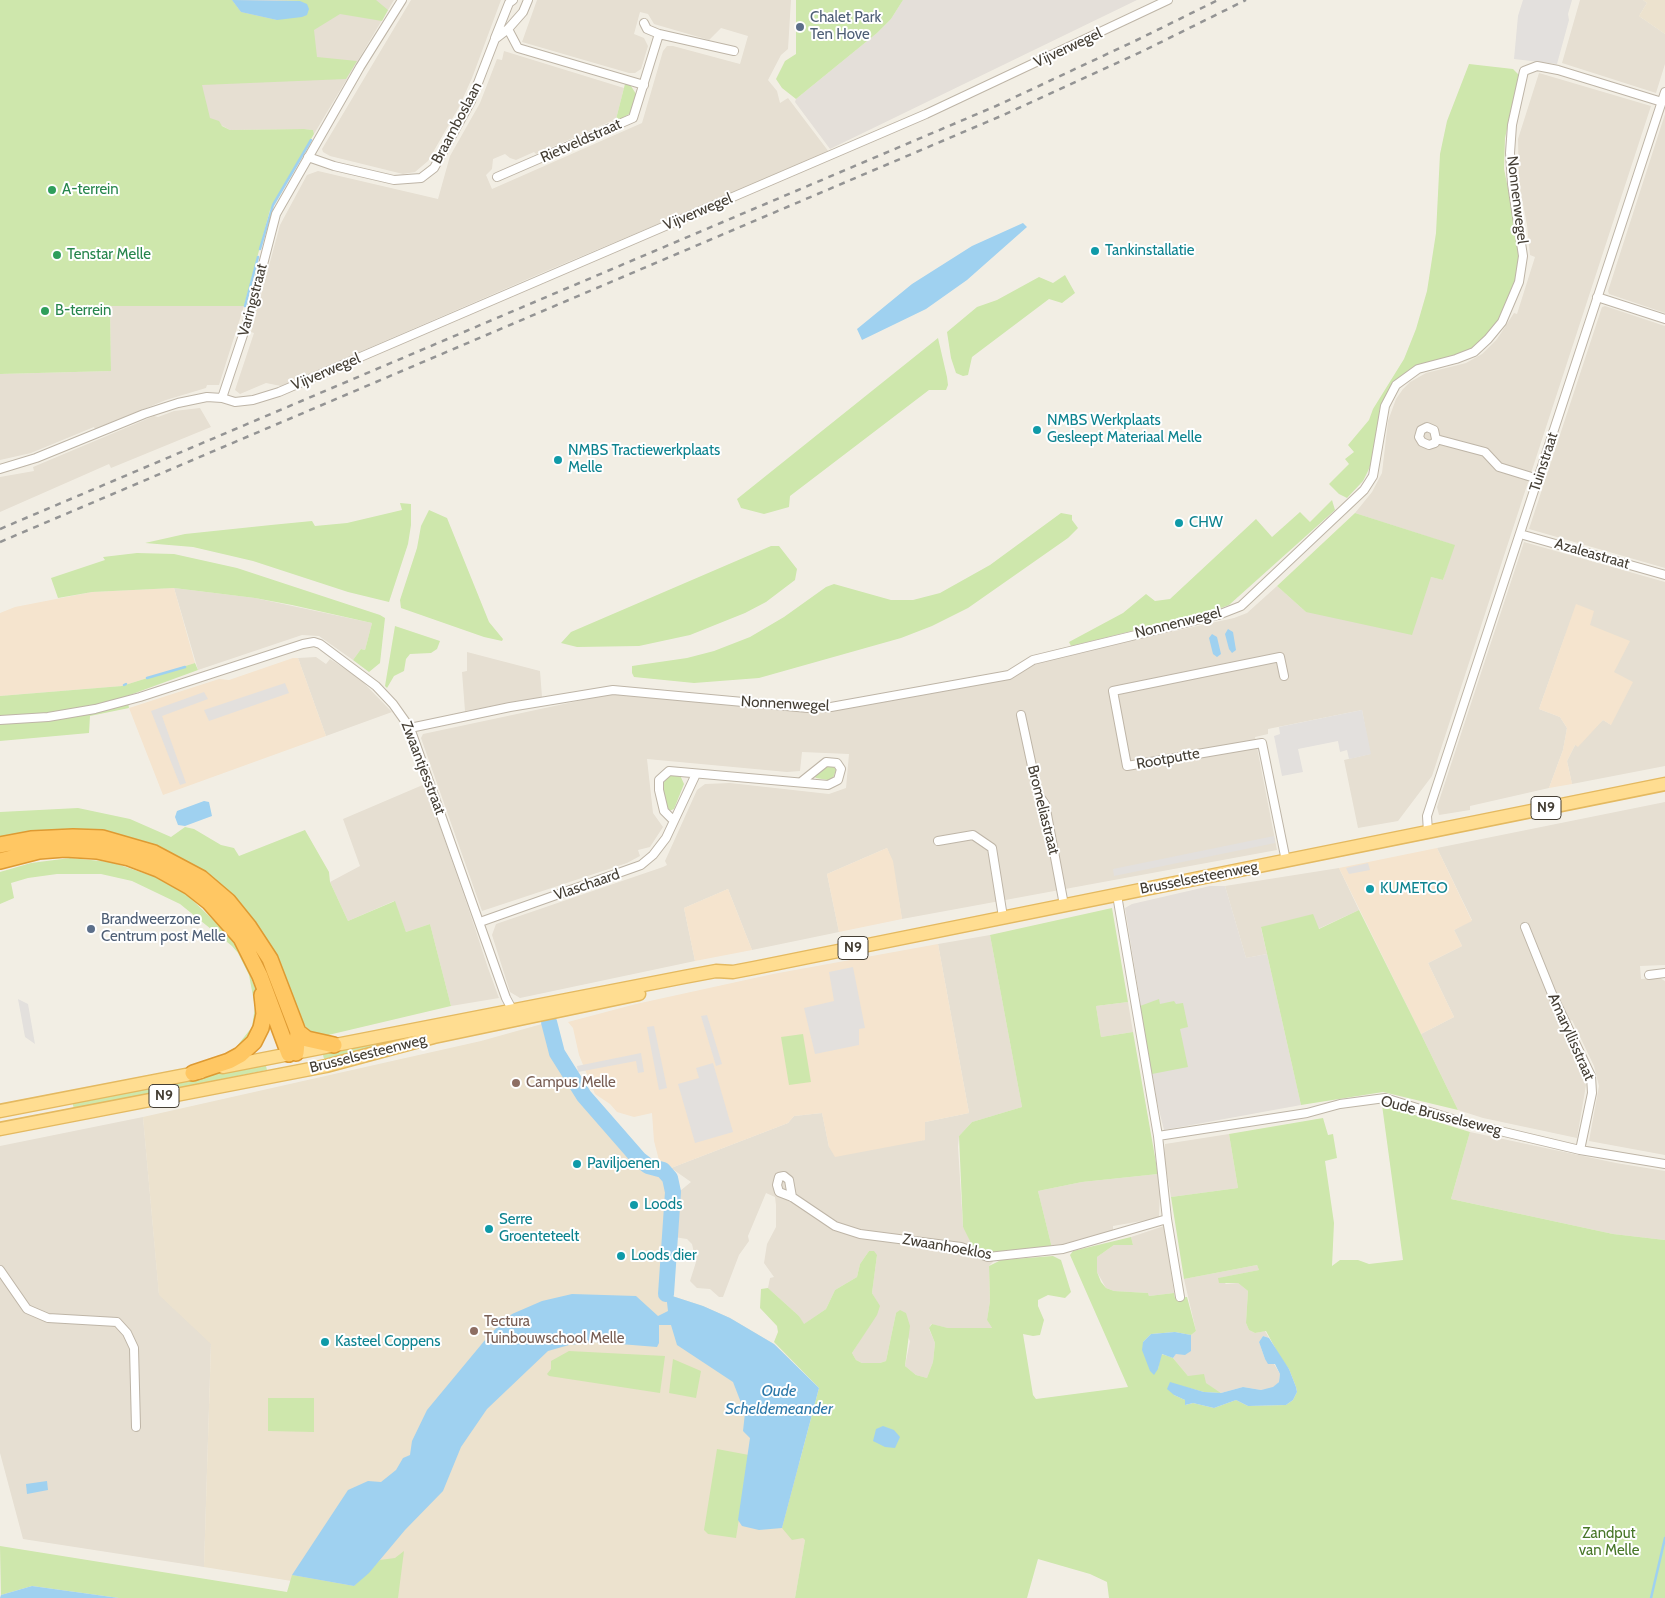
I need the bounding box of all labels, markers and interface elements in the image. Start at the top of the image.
place label: Chalet Park Ten Hove [810,9,881,44]
marker: Chalet Park Ten Hove [794,21,806,33]
street label: Vijverwegel [1031,24,1105,72]
street label: Braamboslaan [428,79,486,167]
street label: Rietveldstraat [538,115,624,167]
street label: Nonnenwegel [1503,155,1531,245]
place label: A-terrein [62,181,119,199]
marker: A-terrein [46,184,58,196]
street label: Vijverwegel [661,189,735,235]
place label: Tankinstallatie [1105,242,1194,260]
marker: Tankinstallatie [1089,245,1101,257]
place label: Tenstar Melle [67,246,151,264]
marker: Tenstar Melle [51,249,63,261]
street label: Varingstraat [235,262,271,338]
place label: B-terrein [55,302,111,320]
marker: B-terrein [39,305,51,317]
street label: Vijverwegel [289,349,363,395]
place label: NMBS Werkplaats Gesleept Materiaal Melle [1047,412,1202,447]
marker: NMBS Werkplaats Gesleept Materiaal Melle [1031,424,1043,436]
street label: Tuinstraat [1526,430,1562,494]
place label: NMBS Tractiewerkplaats Melle [568,442,720,477]
marker: NMBS Tractiewerkplaats Melle [552,454,564,466]
place label: CHW [1189,514,1223,532]
marker: CHW [1173,517,1185,529]
street label: Azaleastraat [1552,535,1632,573]
street label: Nonnenwegel [1133,604,1223,642]
street label: Nonnenwegel [740,693,830,715]
street label: Zwaantjesstraat [397,719,449,817]
street label: Rootputte [1135,745,1201,773]
street label: Bromeliastraat [1023,763,1063,857]
road number: N9 [1531,796,1561,820]
street label: Brusselsesteenweg [1138,858,1260,898]
street label: Vlaschaard [552,865,622,905]
place label: KUMETCO [1380,880,1448,898]
marker: KUMETCO [1364,883,1376,895]
place label: Brandweerzone Centrum post Melle [101,911,226,946]
marker: Brandweerzone Centrum post Melle [85,923,97,935]
road number: N9 [838,936,868,960]
street label: Amaryllisstraat [1544,991,1598,1083]
street label: Brusselsesteenweg [308,1031,428,1077]
place label: Campus Melle [526,1074,616,1092]
marker: Campus Melle [510,1077,522,1089]
road number: N9 [149,1084,179,1108]
street label: Oude Brusselseweg [1379,1092,1503,1140]
place label: Paviljoenen [587,1155,660,1173]
marker: Paviljoenen [571,1158,583,1170]
place label: Loods [644,1196,682,1214]
marker: Loods [628,1199,640,1211]
place label: Serre Groenteteelt [499,1211,579,1246]
marker: Serre Groenteteelt [483,1223,495,1235]
street label: Zwaanhoeklos [901,1230,993,1264]
place label: Loods dier [631,1247,697,1265]
marker: Loods dier [615,1250,627,1262]
place label: Tectura Tuinbouwschool Melle [484,1313,624,1348]
marker: Tectura Tuinbouwschool Melle [468,1325,480,1337]
place label: Kasteel Coppens [335,1333,440,1351]
marker: Kasteel Coppens [319,1336,331,1348]
water label: Oude Scheldemeander [725,1381,833,1419]
park label: Zandput van Melle [1579,1525,1639,1560]

